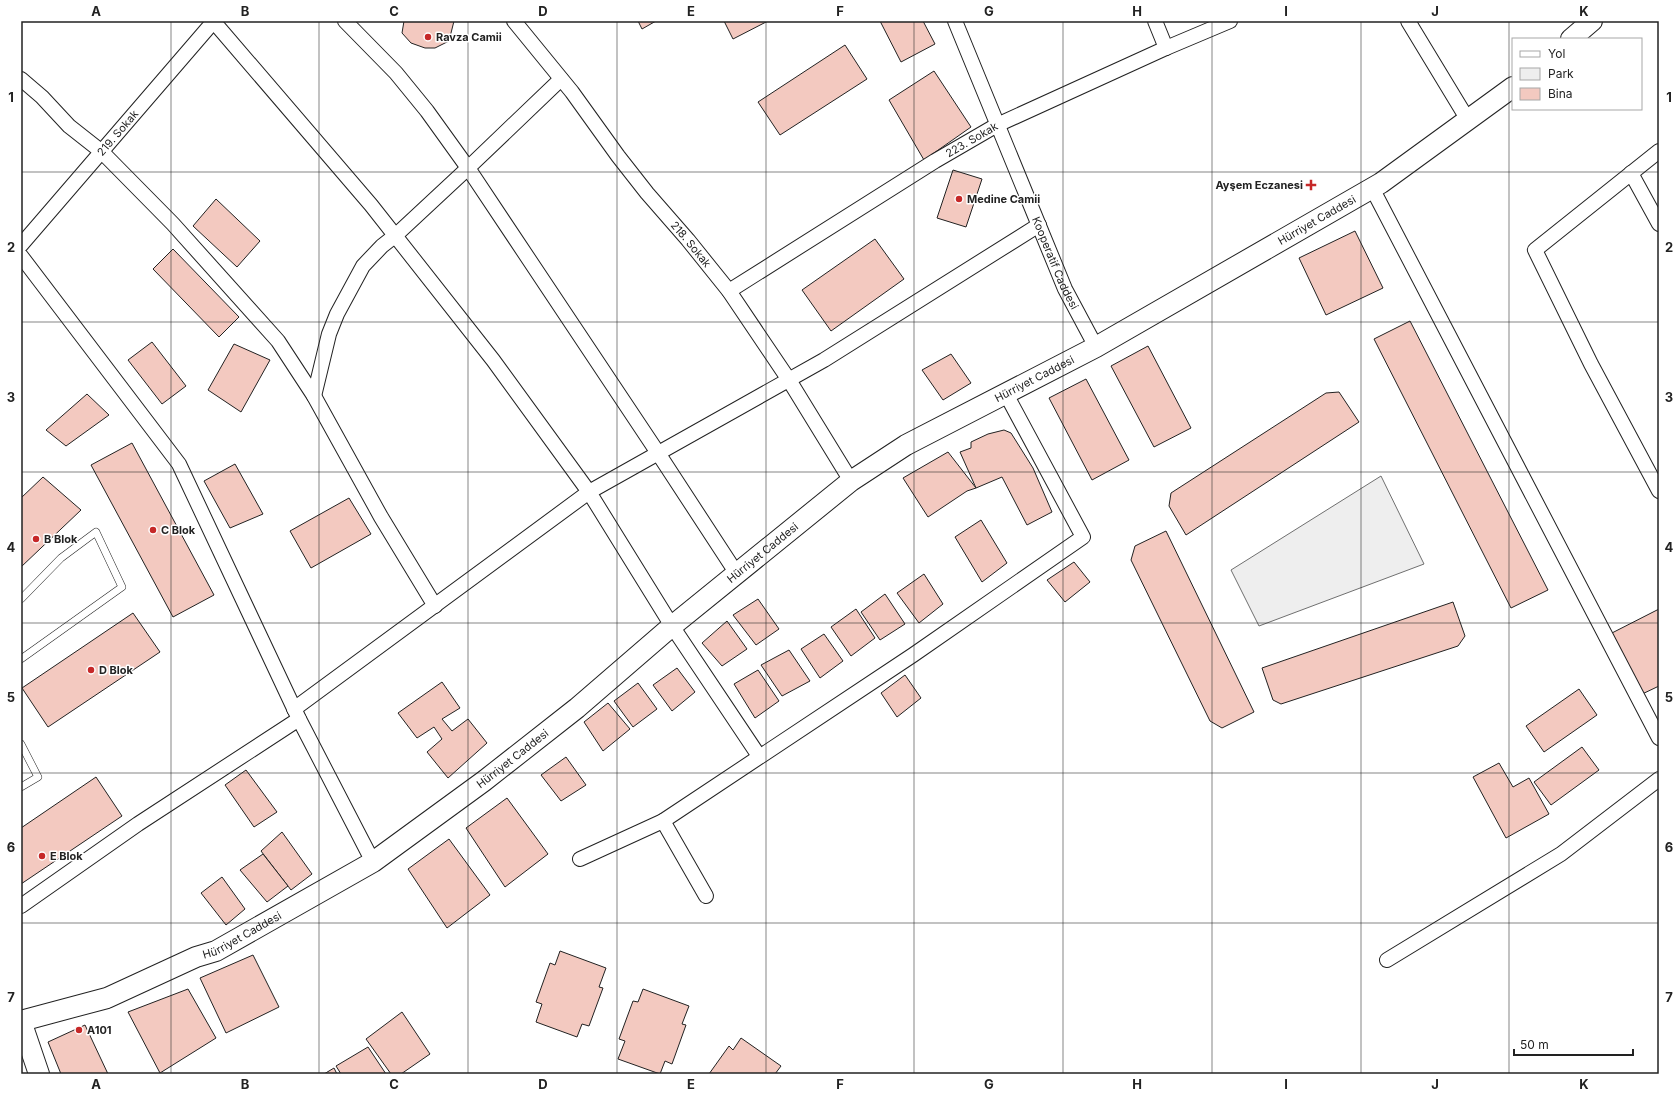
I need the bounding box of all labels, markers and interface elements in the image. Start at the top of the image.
text: A [91,3,101,19]
text: B [241,3,250,19]
text: C [389,3,399,19]
text: D [538,3,548,19]
text: E [687,3,695,19]
text: F [836,3,844,19]
text: G [984,3,994,19]
text: H [1132,3,1142,19]
text: I [1284,3,1288,19]
text: J [1431,3,1439,19]
text: K [1579,3,1589,19]
place label: Ravza Camii [436,30,502,44]
marker: Ravza Camii [423,32,433,42]
legend [1512,38,1642,110]
text: Yol [1548,46,1565,61]
text: Park [1548,66,1574,81]
text: Bina [1548,86,1573,101]
text: 1 [8,89,14,105]
text: 1 [1666,89,1672,105]
street label: 219. Sokak [94,107,141,159]
street label: 223. Sokak [943,119,1000,160]
place label: Ayşem Eczanesi [1215,178,1303,192]
marker: Ayşem Eczanesi [1306,180,1316,190]
place label: Medine Camii [967,192,1040,206]
street label: Hürriyet Caddesi [1275,192,1358,248]
marker: Medine Camii [954,194,964,204]
street label: Kooperatif Caddesi [1029,215,1082,312]
street label: 218. Sokak [668,218,714,270]
text: 2 [7,239,15,255]
text: 2 [1665,239,1673,255]
street label: Hürriyet Caddesi [992,352,1077,405]
text: 3 [7,389,15,405]
text: 3 [1665,389,1673,405]
street label: Hürriyet Caddesi [724,520,801,586]
place label: C Blok [161,523,196,537]
marker: C Blok [148,525,158,535]
place label: B Blok [44,532,78,546]
marker: B Blok [31,534,41,544]
text: 4 [7,539,16,555]
text: 4 [1665,539,1674,555]
place label: D Blok [99,663,134,677]
marker: D Blok [86,665,96,675]
text: 5 [7,689,15,705]
text: 5 [1665,689,1673,705]
street label: Hürriyet Caddesi [474,726,551,791]
text: 6 [7,839,15,855]
text: 6 [1665,839,1673,855]
place label: E Blok [50,849,83,863]
marker: E Blok [37,851,47,861]
street label: Hürriyet Caddesi [201,908,284,962]
text: 7 [7,989,15,1005]
text: 7 [1665,989,1673,1005]
place label: A101 [87,1023,112,1037]
marker: A101 [74,1025,84,1035]
scale bar [1514,1031,1633,1057]
text: 50 m [1520,1037,1549,1052]
text: A [91,1076,101,1092]
text: B [241,1076,250,1092]
text: C [389,1076,399,1092]
text: D [538,1076,548,1092]
text: E [687,1076,695,1092]
text: F [836,1076,844,1092]
text: G [984,1076,994,1092]
text: H [1132,1076,1142,1092]
text: I [1284,1076,1288,1092]
text: J [1431,1076,1439,1092]
text: K [1579,1076,1589,1092]

